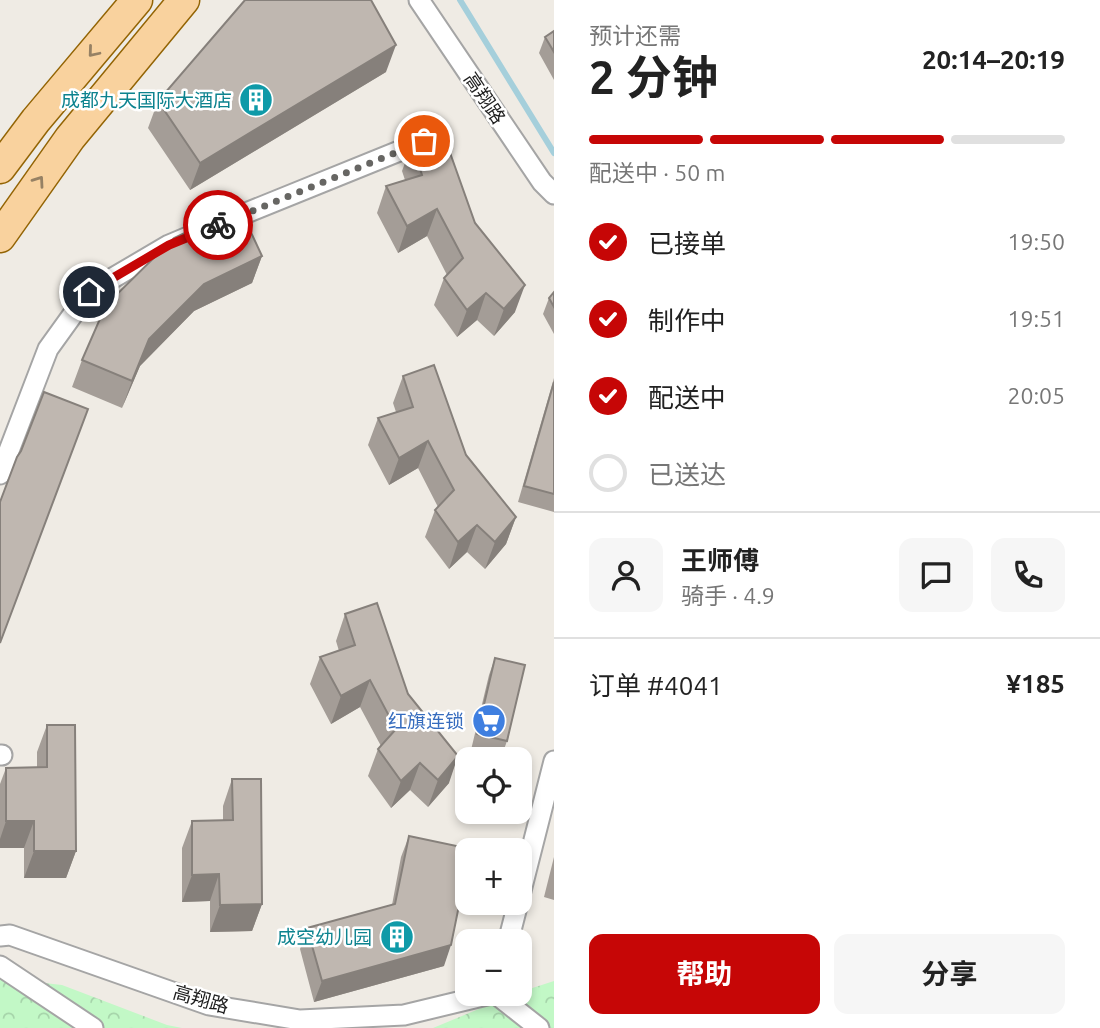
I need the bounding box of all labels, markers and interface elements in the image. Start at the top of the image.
text: 预计还需 [589,23,681,48]
one-way arrow [89,44,101,57]
text: 20:14–20:19 [922,45,1065,74]
text: 2 分钟 [589,51,718,103]
street label: 高翔路 [460,68,510,128]
building icon: 成都九天国际大酒店 [237,81,275,119]
place label: 成都九天国际大酒店 [61,89,232,111]
pin [394,111,454,171]
icon: bag [405,122,443,160]
text: 配送中 · 50 m [589,160,725,185]
one-way arrow [31,176,43,189]
courier [183,190,253,260]
icon: bike [199,206,237,244]
icon: check [589,223,627,261]
text: 已接单 [648,229,726,258]
text: 19:50 [1007,229,1065,254]
pin [59,262,119,322]
icon: home [70,273,108,311]
icon: check [589,300,627,338]
text: 制作中 [648,306,726,335]
text: 19:51 [1007,306,1065,331]
icon: check [589,377,627,415]
text: 配送中 [648,383,726,412]
text: 20:05 [1007,383,1065,408]
text: 已送达 [648,460,726,489]
button: person [589,538,663,612]
button: chat [899,538,973,612]
button: phone [991,538,1065,612]
text: 王师傅 [681,546,759,575]
text: 骑手 · 4.9 [681,583,775,608]
text: ¥185 [1006,669,1065,698]
text: 订单 #4041 [589,671,723,700]
supermarket icon: 红旗连锁 [470,702,508,740]
place label: 红旗连锁 [388,710,464,732]
map controls [455,747,532,1006]
button: locate [455,747,532,824]
button: + [455,838,532,915]
building icon: 成空幼儿园 [378,918,416,956]
place label: 成空幼儿园 [277,926,372,948]
button: − [455,929,532,1006]
button: 帮助 [589,934,820,1014]
button: 分享 [834,934,1065,1014]
street label: 高翔路 [171,981,231,1017]

